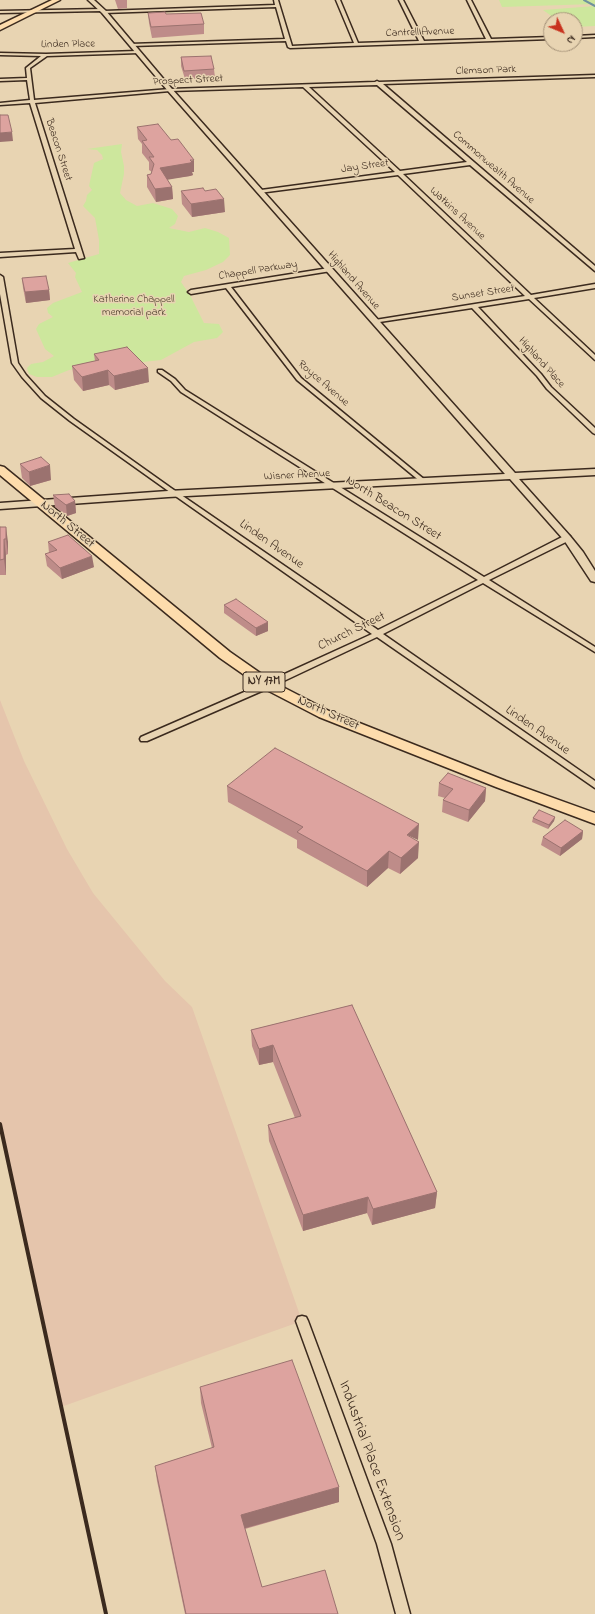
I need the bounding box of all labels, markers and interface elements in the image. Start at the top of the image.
north arrow [543,12,583,52]
street label: Cantrell Avenue [385,25,455,41]
text: N [563,31,579,48]
street label: Linden Place [41,38,95,52]
street label: Clemson Park [455,63,517,79]
street label: Prospect Street [153,73,223,89]
street label: Beacon Street [42,117,74,183]
street label: Commonwealth Avenue [449,129,537,207]
street label: Jay Street [340,157,390,177]
street label: Watkins Avenue [426,185,488,243]
street label: Highland Avenue [324,249,382,313]
street label: Chappell Parkway [218,258,298,284]
street label: Sunset Street [451,283,515,305]
park label: Katherine Chappell memorial park [93,293,175,319]
street label: Highland Place [515,335,567,391]
street label: Royce Avenue [295,358,351,410]
street label: Wisner Avenue [264,468,330,484]
street label: North Beacon Street [342,473,444,545]
street label: North Street [37,498,97,552]
street label: Linden Avenue [236,517,306,573]
street label: Church Street [316,609,388,655]
road number: NY 17M [243,672,285,692]
street label: North Street [295,693,361,735]
street label: Linden Avenue [502,703,572,759]
street label: Industrial Place Extension [333,1378,409,1544]

